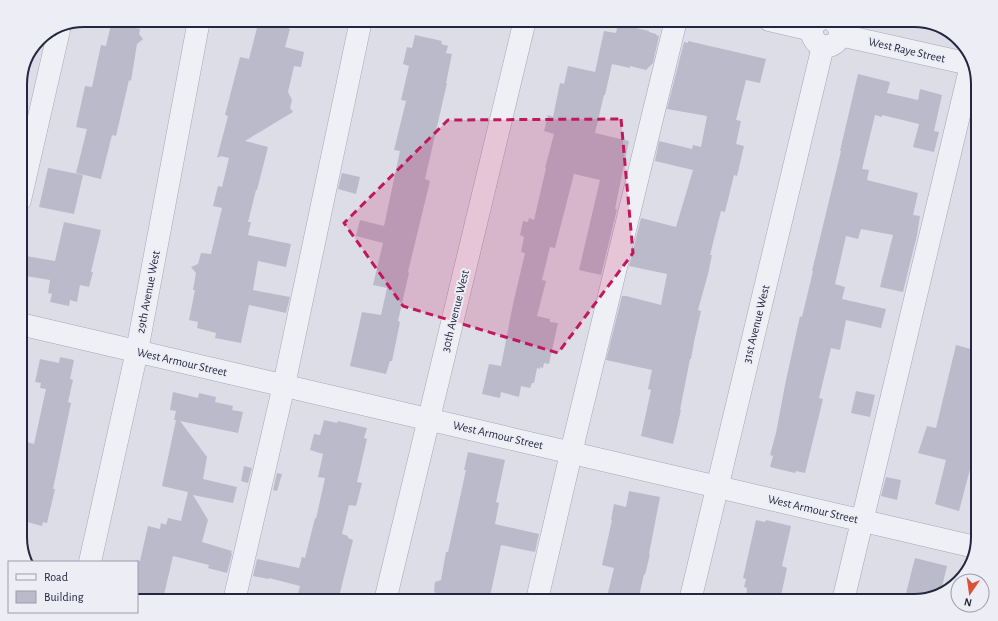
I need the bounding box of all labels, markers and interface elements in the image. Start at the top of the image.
street label: West Raye Street [867,35,947,66]
street label: 29th Avenue West [134,249,162,334]
street label: 30th Avenue West [439,268,471,353]
street label: 31st Avenue West [740,283,772,364]
street label: West Armour Street [136,346,228,378]
street label: West Armour Street [452,419,544,451]
street label: West Armour Street [767,493,859,525]
legend [8,561,138,613]
text: Road [44,571,68,583]
north arrow [950,573,990,613]
text: Building [44,591,84,603]
text: N [963,596,973,608]

